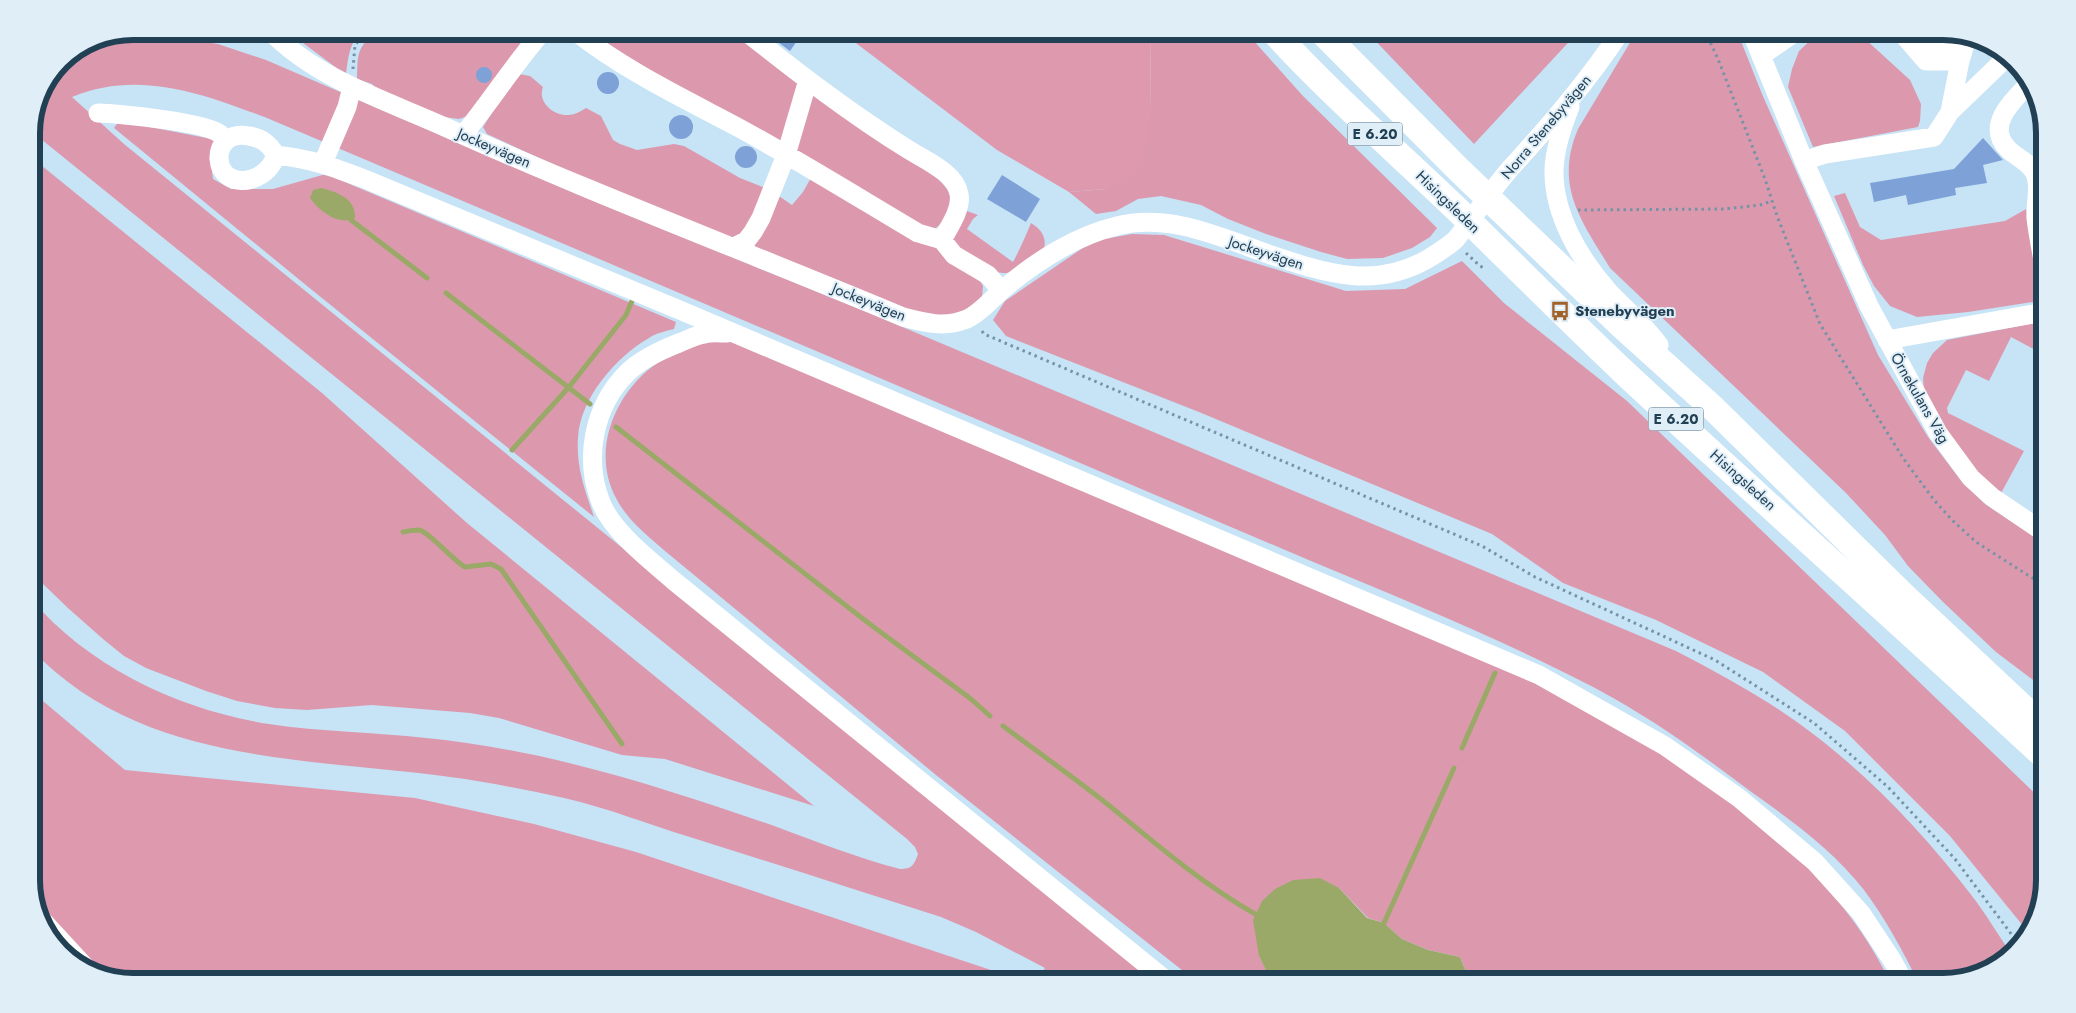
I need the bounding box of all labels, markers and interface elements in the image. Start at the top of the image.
street label: Norra Stenebyvägen [1496,70,1596,184]
street label: Jockeyvägen [452,122,534,173]
road number: E 6.20 [1348,122,1402,146]
street label: Hisingsleden [1411,165,1485,239]
street label: Jockeyvägen [1224,230,1306,276]
street label: Jockeyvägen [827,276,909,327]
bus stop icon: Stenebyvägen [1549,300,1571,322]
place label: Stenebyvägen [1575,300,1675,322]
street label: Örnekulans Väg [1885,348,1955,448]
road number: E 6.20 [1648,408,1704,430]
street label: Hisingsleden [1705,444,1781,516]

